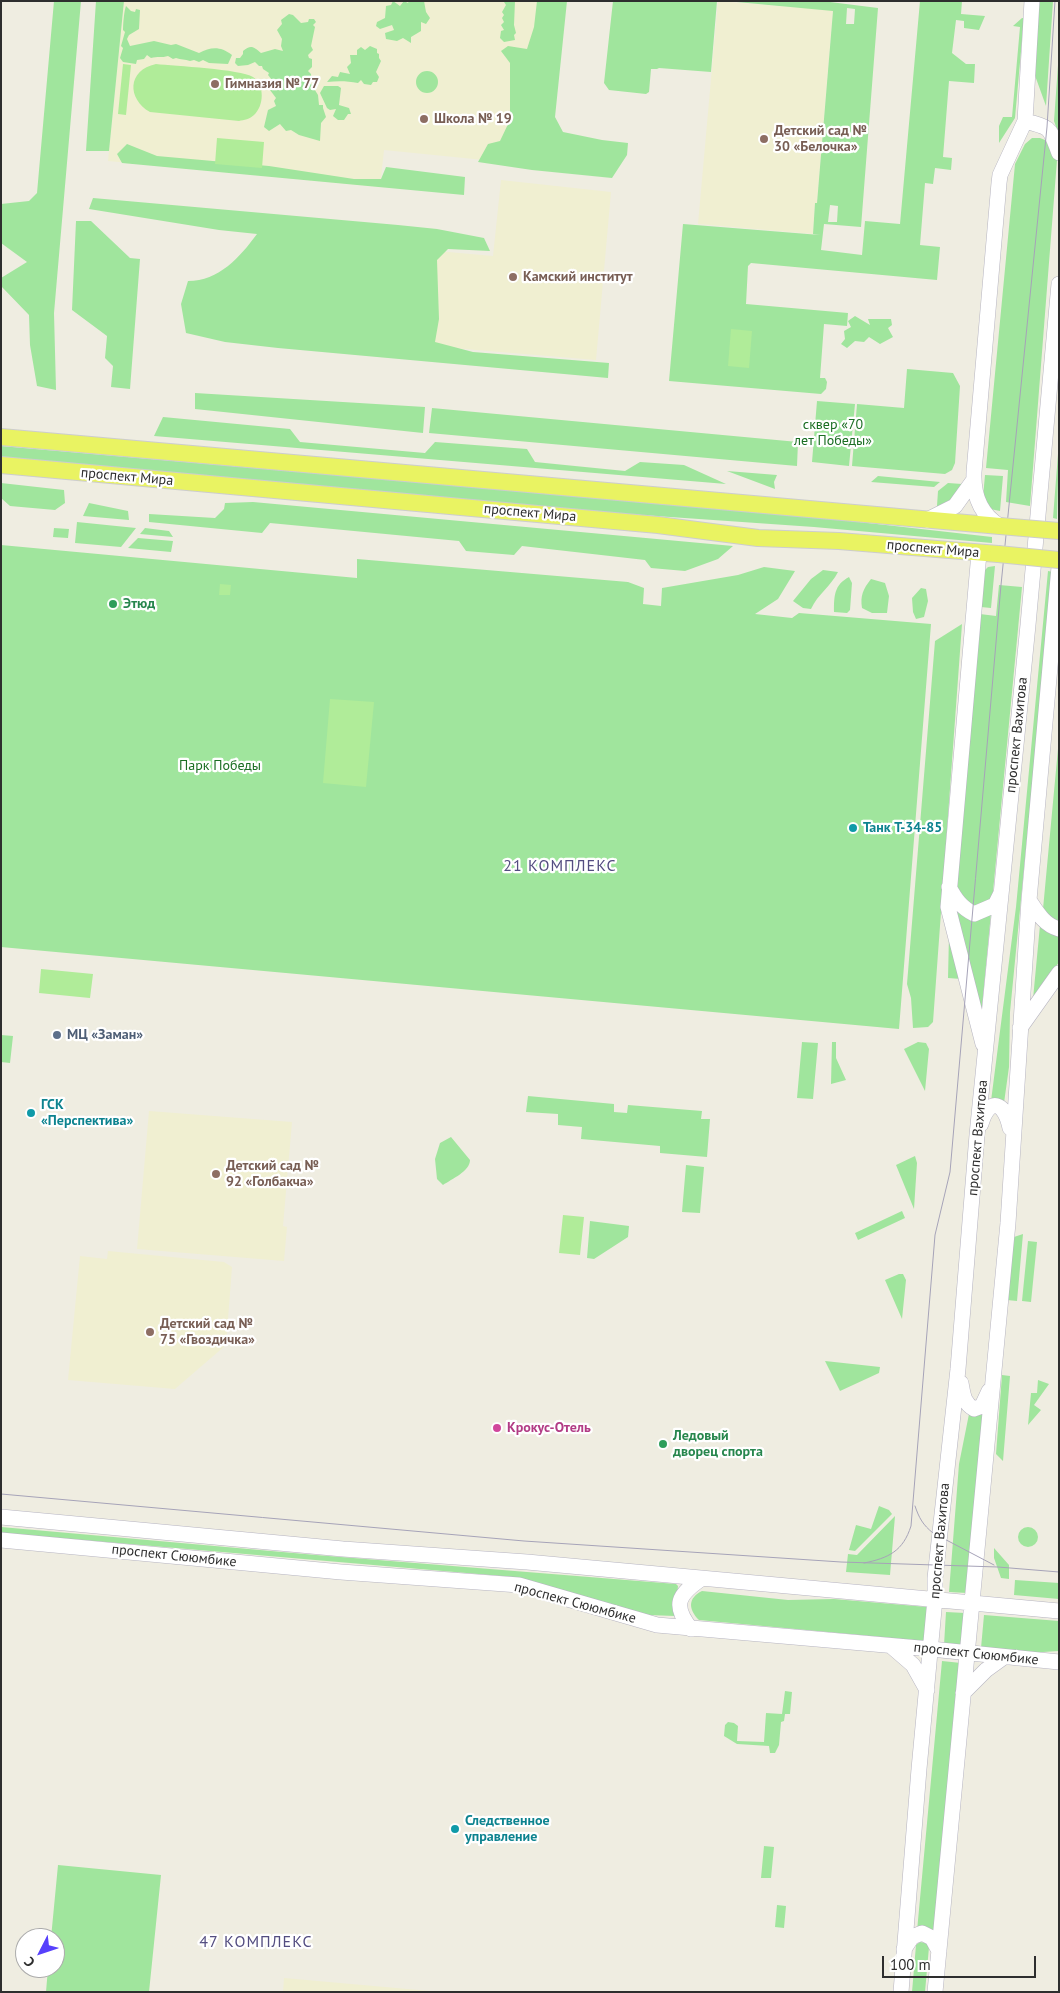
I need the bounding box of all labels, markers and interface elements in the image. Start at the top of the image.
place label: Гимназия № 77 [225,76,319,92]
marker: Гимназия № 77 [209,78,221,90]
place label: Школа № 19 [434,111,512,127]
marker: Школа № 19 [418,113,430,125]
place label: Детский сад № 30 «Белочка» [774,123,867,156]
marker: Детский сад № 30 «Белочка» [758,133,770,145]
place label: Камский институт [523,269,633,285]
marker: Камский институт [507,271,519,283]
park label: сквер «70 лет Победы» [794,417,872,450]
street label: проспект Мира [80,465,174,489]
street label: проспект Мира [483,501,577,525]
street label: проспект Мира [886,537,980,561]
place label: Этюд [123,596,155,612]
marker: Этюд [107,598,119,610]
street label: проспект Вахитова [1003,676,1031,794]
park label: Парк Победы [179,758,261,774]
place label: Танк Т-34-85 [863,820,942,836]
marker: Танк Т-34-85 [847,822,859,834]
district label: 21 КОМПЛЕКС [502,856,618,876]
place label: МЦ «Заман» [67,1027,143,1043]
marker: МЦ «Заман» [51,1029,63,1041]
street label: проспект Вахитова [965,1079,991,1197]
place label: ГСК «Перспектива» [41,1097,133,1130]
marker: ГСК «Перспектива» [25,1107,37,1119]
place label: Детский сад № 92 «Голбакча» [226,1158,319,1190]
marker: Детский сад № 92 «Голбакча» [210,1168,222,1180]
place label: Детский сад № 75 «Гвоздичка» [160,1316,255,1348]
marker: Детский сад № 75 «Гвоздичка» [144,1326,156,1338]
place label: Крокус-Отель [507,1420,591,1436]
marker: Крокус-Отель [491,1422,503,1434]
place label: Ледовый дворец спорта [673,1428,763,1460]
marker: Ледовый дворец спорта [657,1438,669,1450]
street label: проспект Вахитова [927,1482,953,1600]
street label: проспект Сююмбике [111,1541,237,1571]
street label: проспект Сююмбике [512,1579,638,1627]
street label: проспект Сююмбике [913,1639,1039,1669]
place label: Следственное управление [465,1813,550,1845]
marker: Следственное управление [449,1823,461,1835]
north arrow [15,1928,65,1978]
district label: 47 КОМПЛЕКС [198,1932,314,1952]
scale bar [885,1946,1039,1978]
text: С [20,1953,39,1971]
text: 100 m [890,1955,931,1974]

